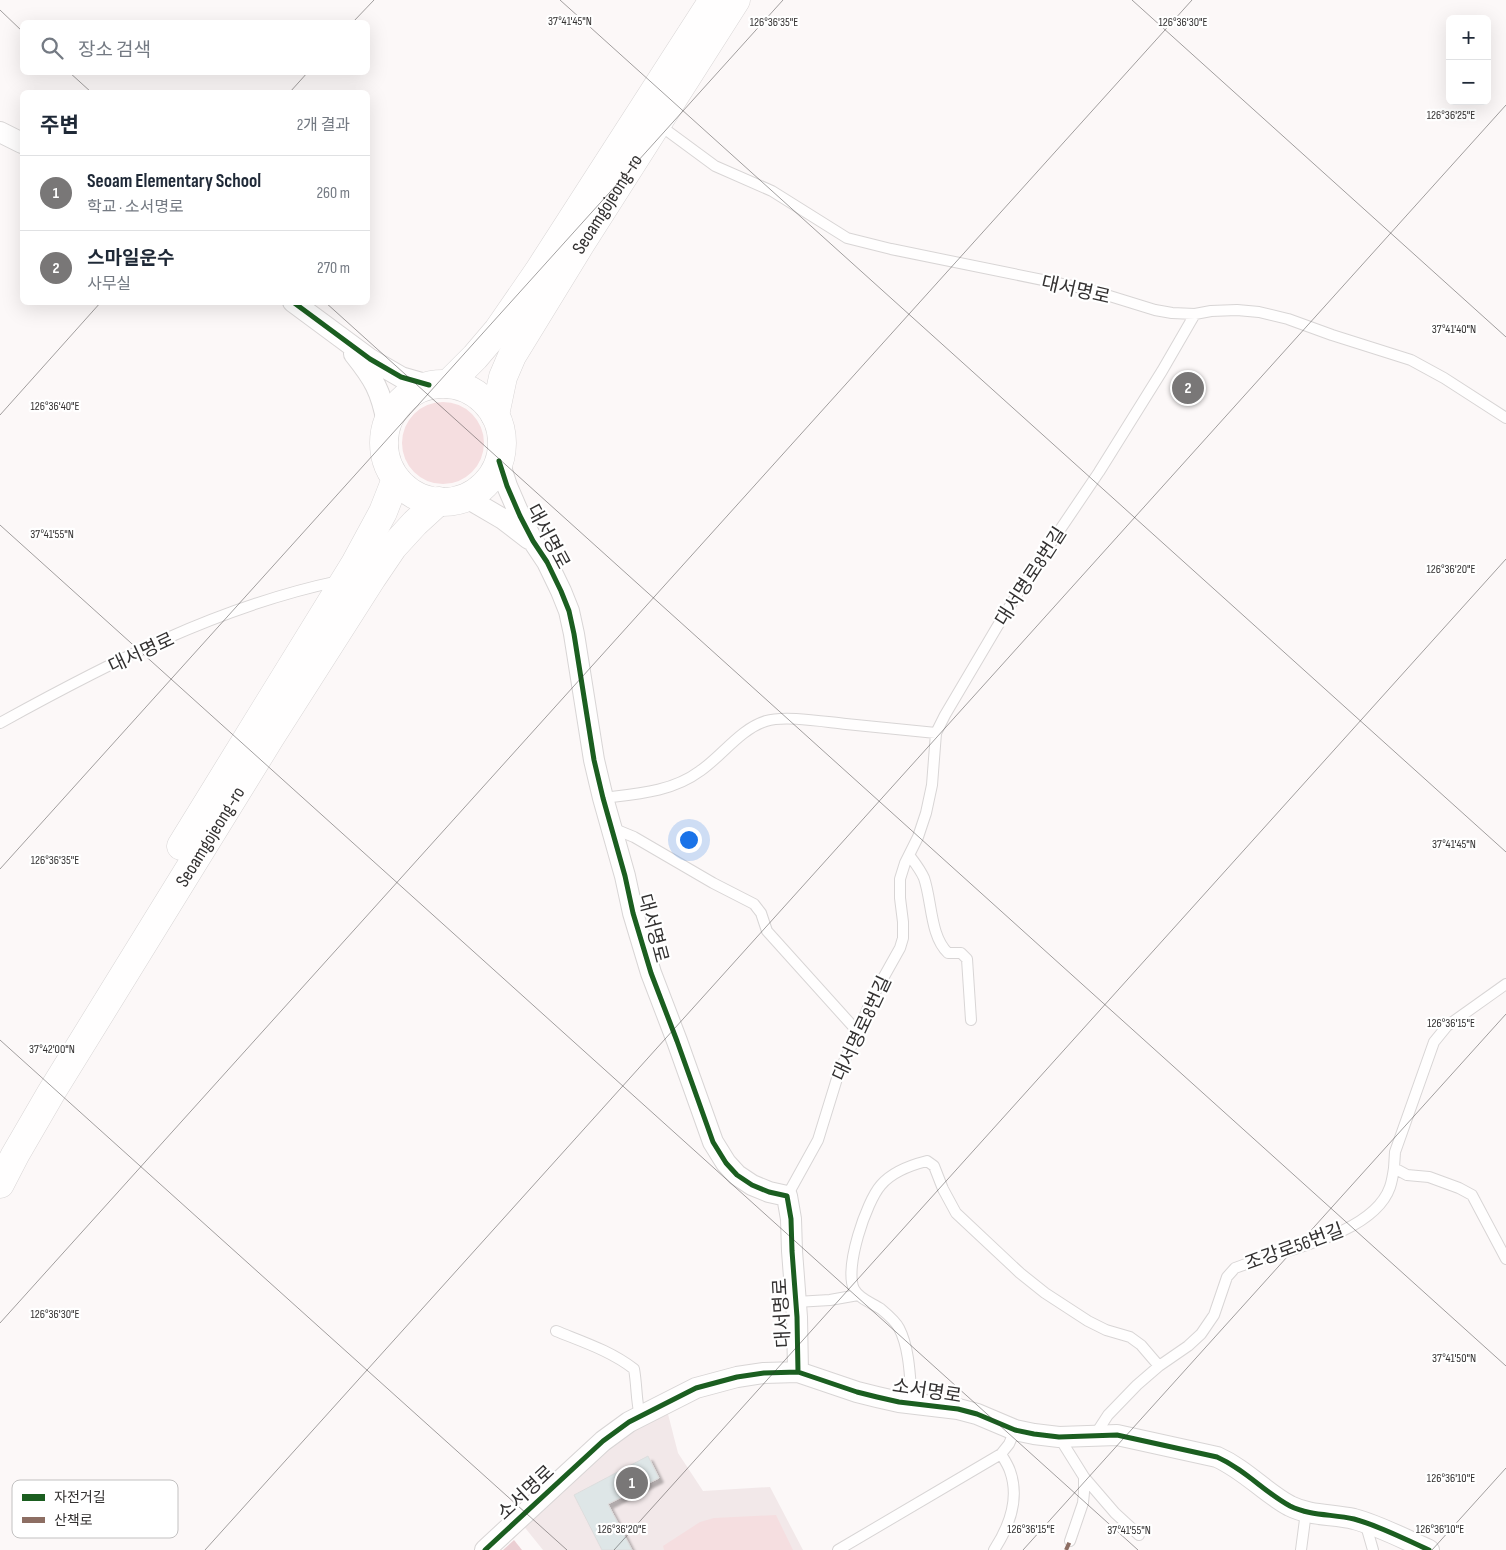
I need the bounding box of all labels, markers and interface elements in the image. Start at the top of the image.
text: 37°41'45"N [548,14,592,29]
text: 126°36'35"E [750,15,798,30]
text: 126°36'30"E [1158,15,1208,30]
map controls [1446,15,1491,105]
button: + [1446,15,1491,60]
search box [20,20,370,75]
icon: search [38,34,66,62]
text: 장소 검색 [78,39,151,62]
button: − [1446,60,1491,105]
text: 126°36'25"E [1427,108,1475,123]
text: 주변 [40,113,79,138]
text: 2개 결과 [297,116,350,135]
street label: Seoamgojeong-ro [567,150,648,258]
text: Seoam Elementary School [87,170,261,193]
text: 1 [53,184,59,203]
text: 260 m [316,184,350,203]
text: 학교 · 소서명로 [87,198,184,217]
text: 스마일운수 [87,247,174,270]
text: 2 [52,259,60,278]
text: 270 m [317,259,350,278]
street label: 대서명로 [1039,271,1112,310]
text: 사무실 [87,275,131,294]
text: 37°41'40"N [1432,322,1476,337]
pin: 2 [1172,369,1204,407]
text: 126°36'40"E [30,399,80,414]
street label: 대서명로 [521,500,574,573]
street label: 대서명로8번길 [991,523,1072,631]
text: 37°41'55"N [30,527,74,542]
text: 126°36'20"E [1426,562,1476,577]
street label: 대서명로 [105,628,178,679]
street label: Seoamgojeong-ro [171,783,250,891]
your location [676,827,702,853]
text: 37°41'45"N [1432,837,1476,852]
text: 126°36'35"E [31,853,79,868]
street label: 대서명로 [632,892,673,965]
street label: 대서명로8번길 [828,972,897,1085]
text: 126°36'15"E [1427,1016,1475,1031]
text: 37°42'00"N [29,1042,75,1057]
street label: 조강로56번길 [1242,1219,1347,1276]
street label: 대서명로 [769,1277,796,1348]
text: 126°36'30"E [30,1307,80,1322]
text: 37°41'50"N [1432,1351,1476,1366]
street label: 소서명로 [890,1375,963,1408]
street label: 소서명로 [493,1461,559,1525]
pin: 1 [616,1464,648,1502]
text: 126°36'10"E [1427,1471,1475,1486]
legend [12,1480,178,1538]
text: 자전거길 [54,1489,106,1506]
text: 산책로 [54,1512,93,1529]
text: 126°36'20"E [597,1522,647,1537]
text: 126°36'15"E [1007,1522,1055,1537]
text: 126°36'10"E [1416,1522,1464,1537]
text: 37°41'55"N [1107,1523,1151,1538]

